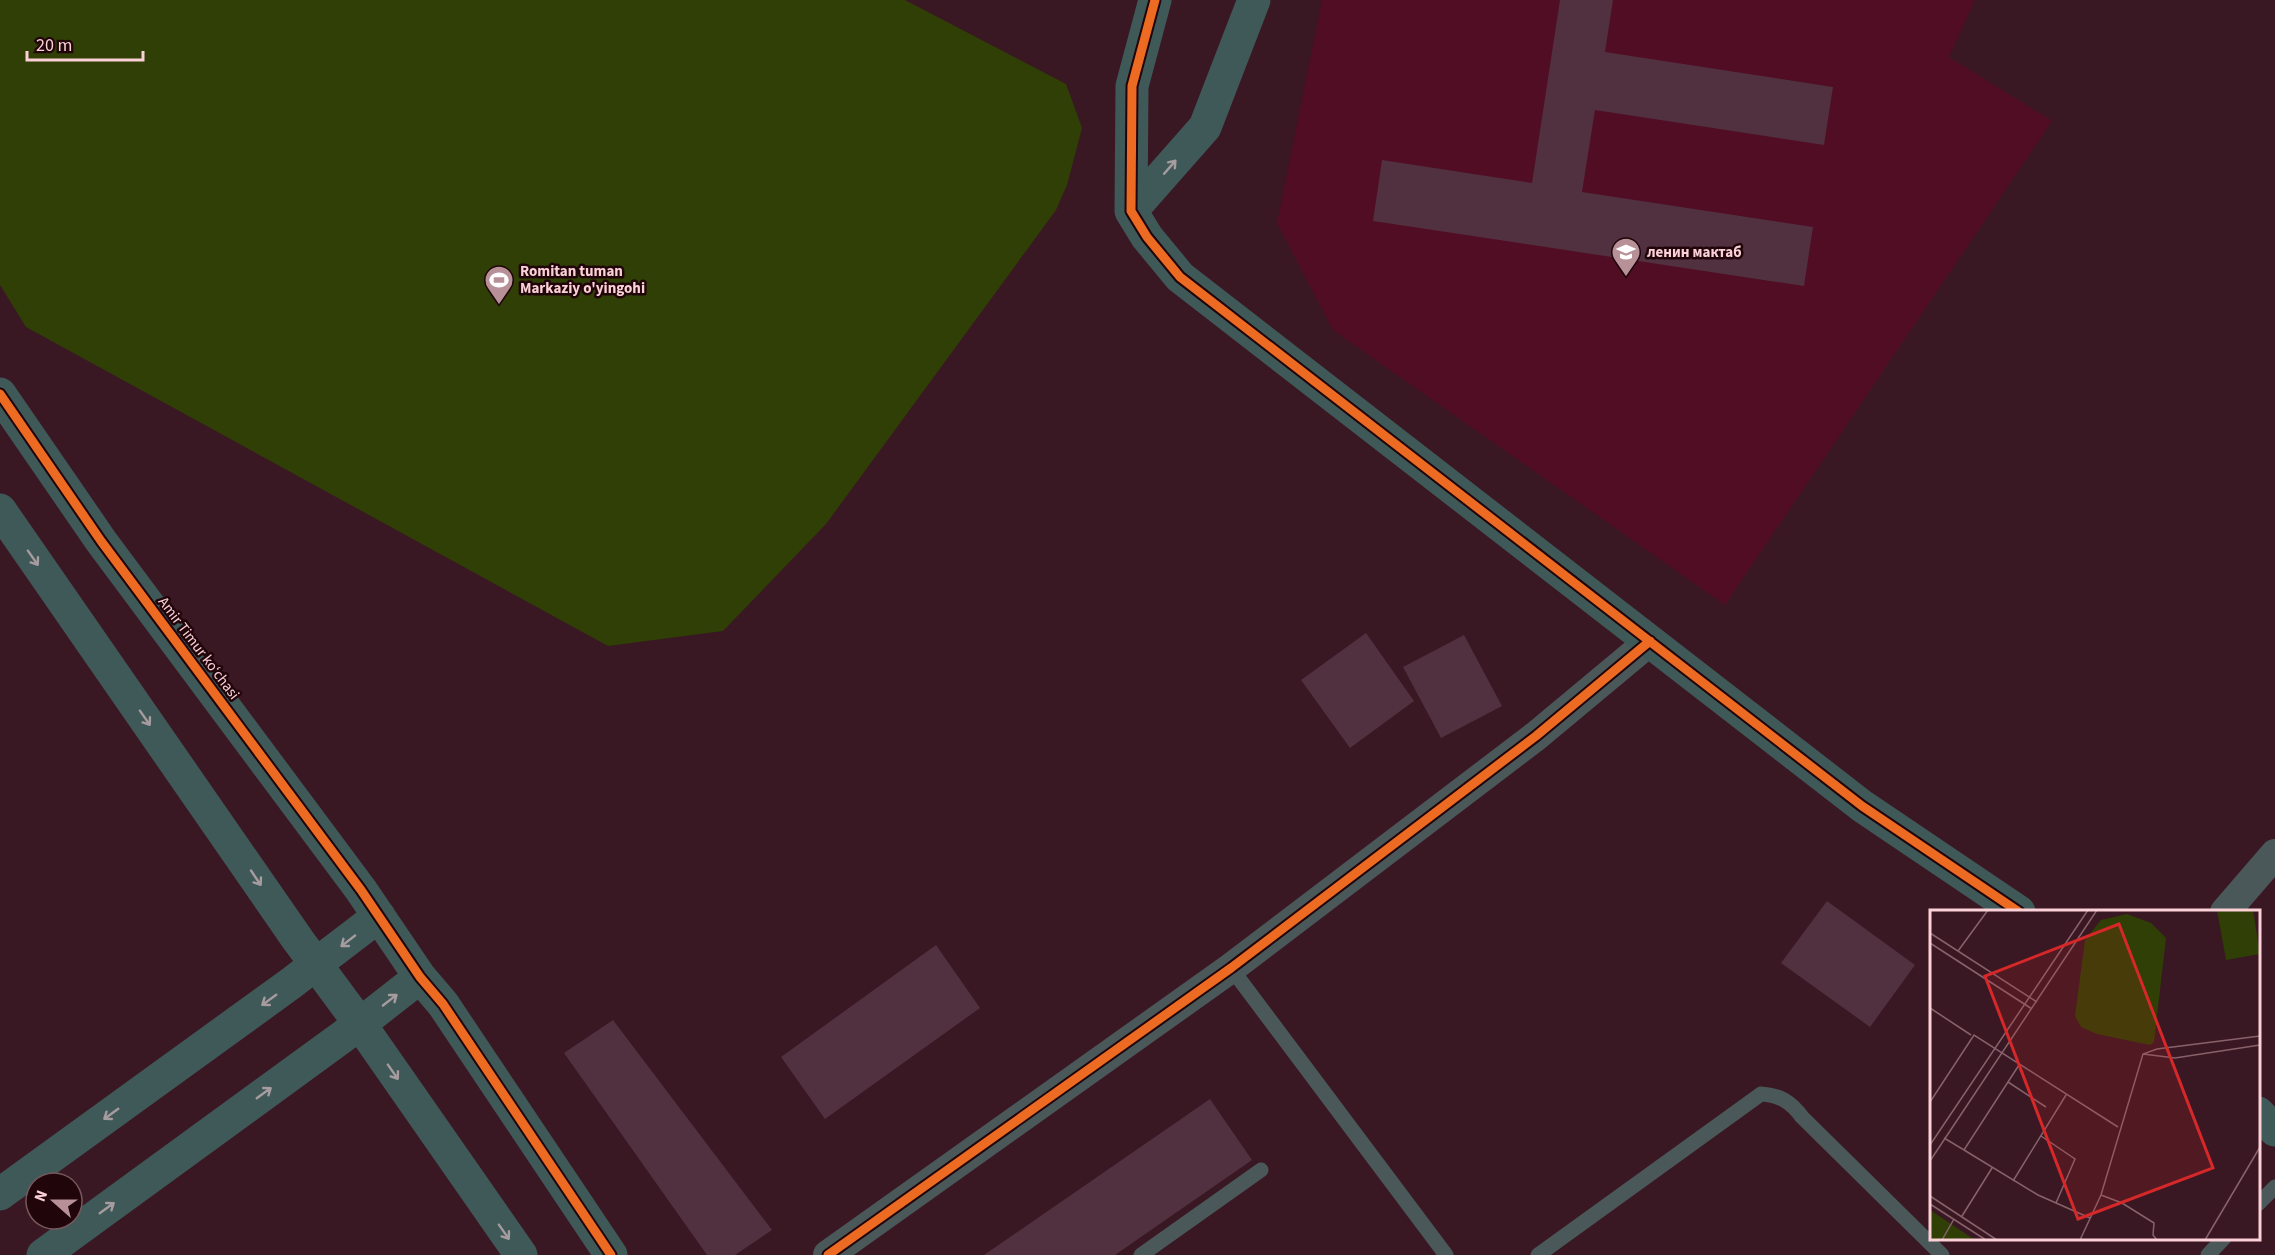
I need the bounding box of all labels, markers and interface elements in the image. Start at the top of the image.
scale bar [27,24,142,62]
text: 20 m [36,33,72,58]
one-way arrow [1163,160,1177,175]
school or university icon: ленин мактаб [1610,236,1642,278]
place label: ленин мактаб [1647,242,1742,263]
place label: Romitan tuman Markaziy o'yingohi [520,261,645,299]
sports icon: Romitan tuman Markaziy o'yingohi [483,264,515,306]
one-way arrow [27,549,39,566]
street label: Amir Timur ko‘chasi [153,593,244,704]
one-way arrow [139,709,151,726]
one-way arrow [250,870,262,886]
inset map [1930,910,2260,1240]
one-way arrow [340,934,356,947]
one-way arrow [261,993,277,1006]
one-way arrow [382,994,398,1007]
one-way arrow [387,1063,399,1079]
one-way arrow [256,1087,272,1099]
one-way arrow [103,1108,119,1120]
north arrow [24,1171,84,1231]
text: N [29,1187,53,1205]
one-way arrow [98,1202,114,1214]
one-way arrow [498,1223,510,1239]

